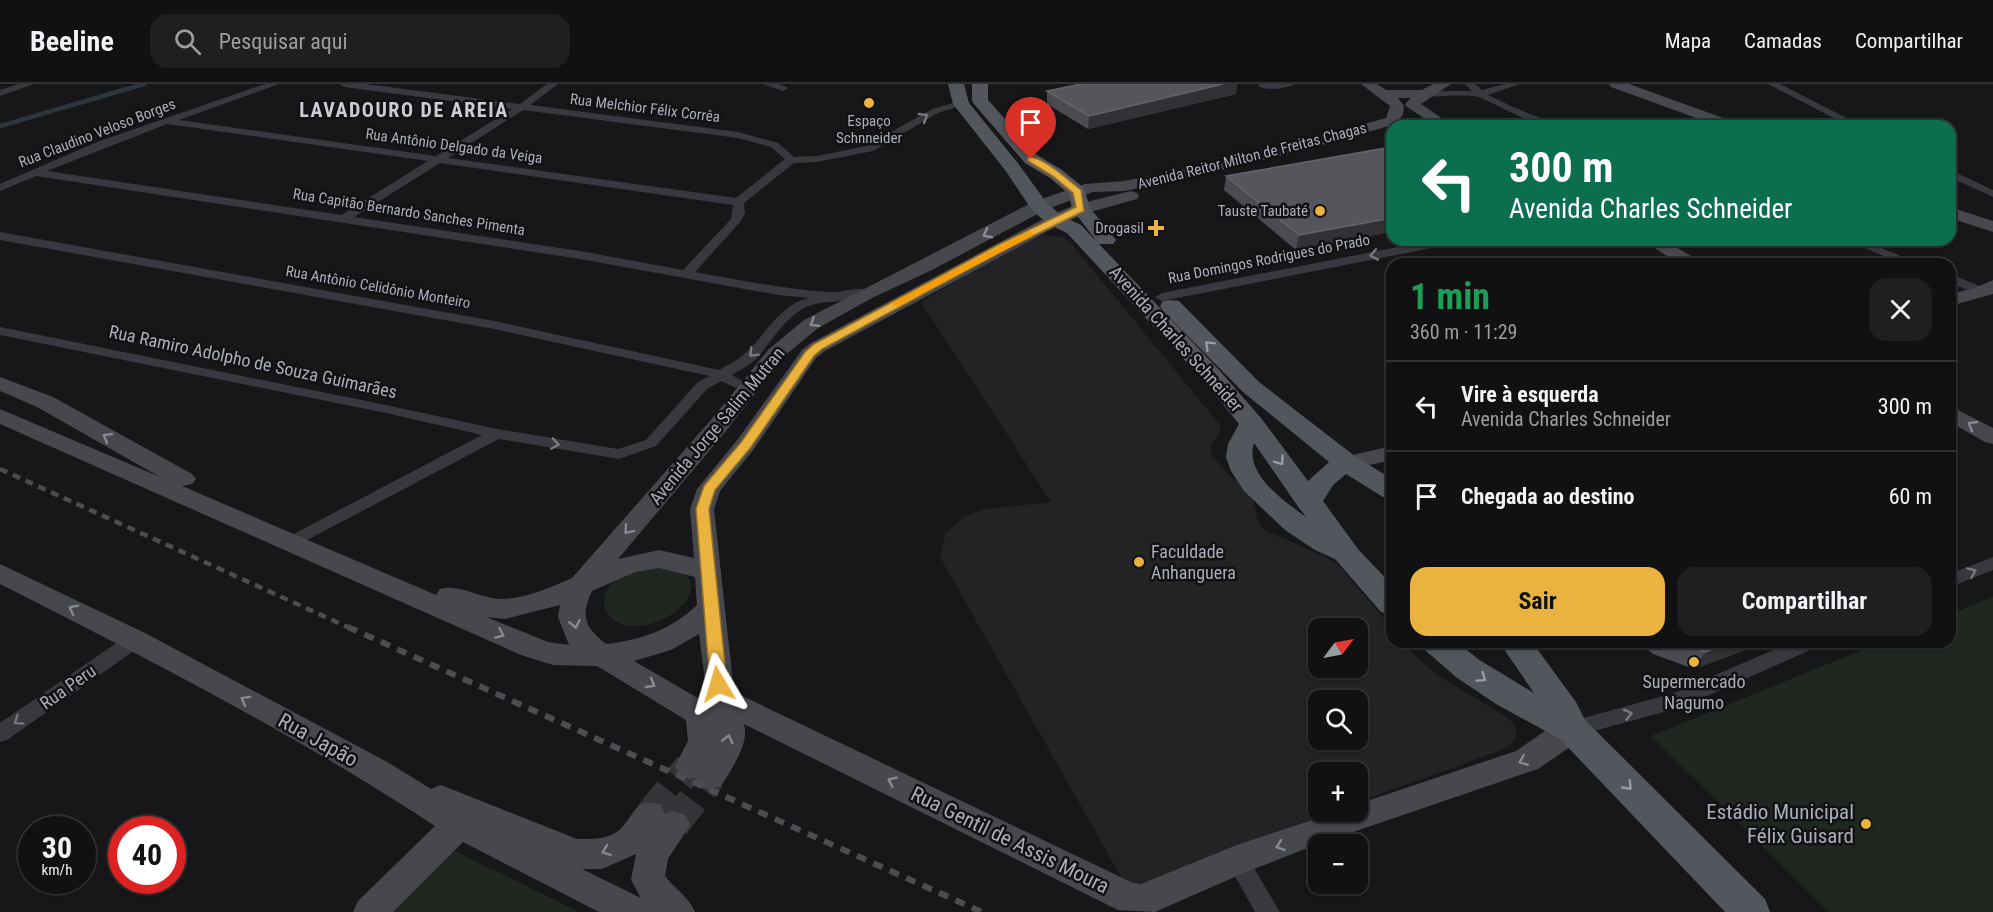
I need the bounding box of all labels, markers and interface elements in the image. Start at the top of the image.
search box [150,14,570,68]
text: Beeline [30,25,114,58]
icon: search [171,25,204,58]
text: Pesquisar aqui [219,29,347,54]
text: Mapa [1665,29,1711,53]
text: Camadas [1744,29,1822,53]
text: Compartilhar [1855,29,1963,53]
street label: Rua Melchior Félix Corrêa [569,90,721,126]
street label: Rua Claudino Veloso Borges [16,95,178,171]
marker: Espaço Schnneider [862,96,876,110]
pin [1005,97,1056,159]
district label: LAVADOURO DE AREIA [299,98,509,122]
icon: arrive [1014,106,1047,139]
place label: Espaço Schnneider [836,112,902,147]
one-way arrow [918,113,928,125]
street label: Avenida Reitor Milton de Freitas Chagas [1136,119,1369,193]
street label: Rua Antônio Delgado da Veiga [364,125,544,167]
text: 300 m [1509,143,1614,192]
icon: left [1410,144,1488,222]
street label: Rua Capitão Bernardo Sanches Pimenta [292,185,526,239]
text: Avenida Charles Schneider [1509,193,1792,225]
place label: Tauste Taubaté [1218,202,1308,220]
marker: Tauste Taubaté [1313,204,1327,218]
place label: Drogasil [1095,219,1144,237]
marker: Drogasil [1149,221,1163,235]
one-way arrow [983,227,994,238]
street label: Rua Domingos Rodrigues do Prado [1167,231,1371,287]
one-way arrow [1370,248,1380,261]
street label: Avenida Charles Schneider [1105,261,1248,416]
street label: Rua Antônio Celidônio Monteiro [284,262,472,312]
text: 1 min [1410,276,1490,318]
button: close [1869,278,1932,341]
one-way arrow [810,316,820,328]
text: 360 m · 11:29 [1410,320,1517,344]
street label: Rua Ramiro Adolpho de Souza Guimarães [107,321,399,402]
one-way arrow [1206,342,1217,353]
street label: Avenida Jorge Salim Mutran [645,343,789,509]
one-way arrow [749,346,760,356]
text: Vire à esquerda [1461,382,1599,407]
icon: left [1410,390,1443,423]
text: 300 m [1878,394,1932,419]
text: Avenida Charles Schneider [1461,407,1671,431]
one-way arrow [1967,421,1978,432]
one-way arrow [103,433,113,444]
one-way arrow [550,437,559,449]
one-way arrow [1273,455,1284,466]
icon: arrive [1410,480,1443,513]
text: Chegada ao destino [1461,484,1635,509]
text: 60 m [1889,484,1932,509]
one-way arrow [624,523,635,534]
place label: Faculdade Anhanguera [1151,541,1236,583]
marker: Faculdade Anhanguera [1132,555,1146,569]
button: Sair [1410,567,1665,636]
button: Compartilhar [1677,567,1932,636]
one-way arrow [1965,567,1976,579]
one-way arrow [68,604,79,616]
north arrow [1308,618,1368,678]
map controls [1308,618,1368,894]
one-way arrow [567,619,580,629]
one-way arrow [493,627,504,639]
position arrow [686,652,750,716]
marker: Supermercado Nagumo [1687,655,1701,669]
street label: Rua Peru [36,660,100,713]
one-way arrow [1475,671,1486,682]
place label: Supermercado Nagumo [1642,671,1746,713]
one-way arrow [645,677,655,688]
button: search [1308,690,1368,750]
one-way arrow [241,696,251,707]
street label: Rua Japão [274,708,362,772]
one-way arrow [1623,709,1633,721]
one-way arrow [14,714,25,725]
one-way arrow [720,734,733,744]
one-way arrow [1519,754,1530,766]
button: + [1308,762,1368,822]
one-way arrow [887,776,898,788]
one-way arrow [1620,779,1631,790]
street label: Rua Gentil de Assis Moura [907,782,1113,898]
place label: Estádio Municipal Félix Guisard [1706,800,1854,848]
speed limit sign: 40 [108,816,186,894]
marker: Estádio Municipal Félix Guisard [1859,817,1873,831]
text: 30 [42,830,72,865]
button: − [1308,834,1368,894]
one-way arrow [1275,838,1286,851]
one-way arrow [601,843,611,856]
text: km/h [42,861,72,879]

